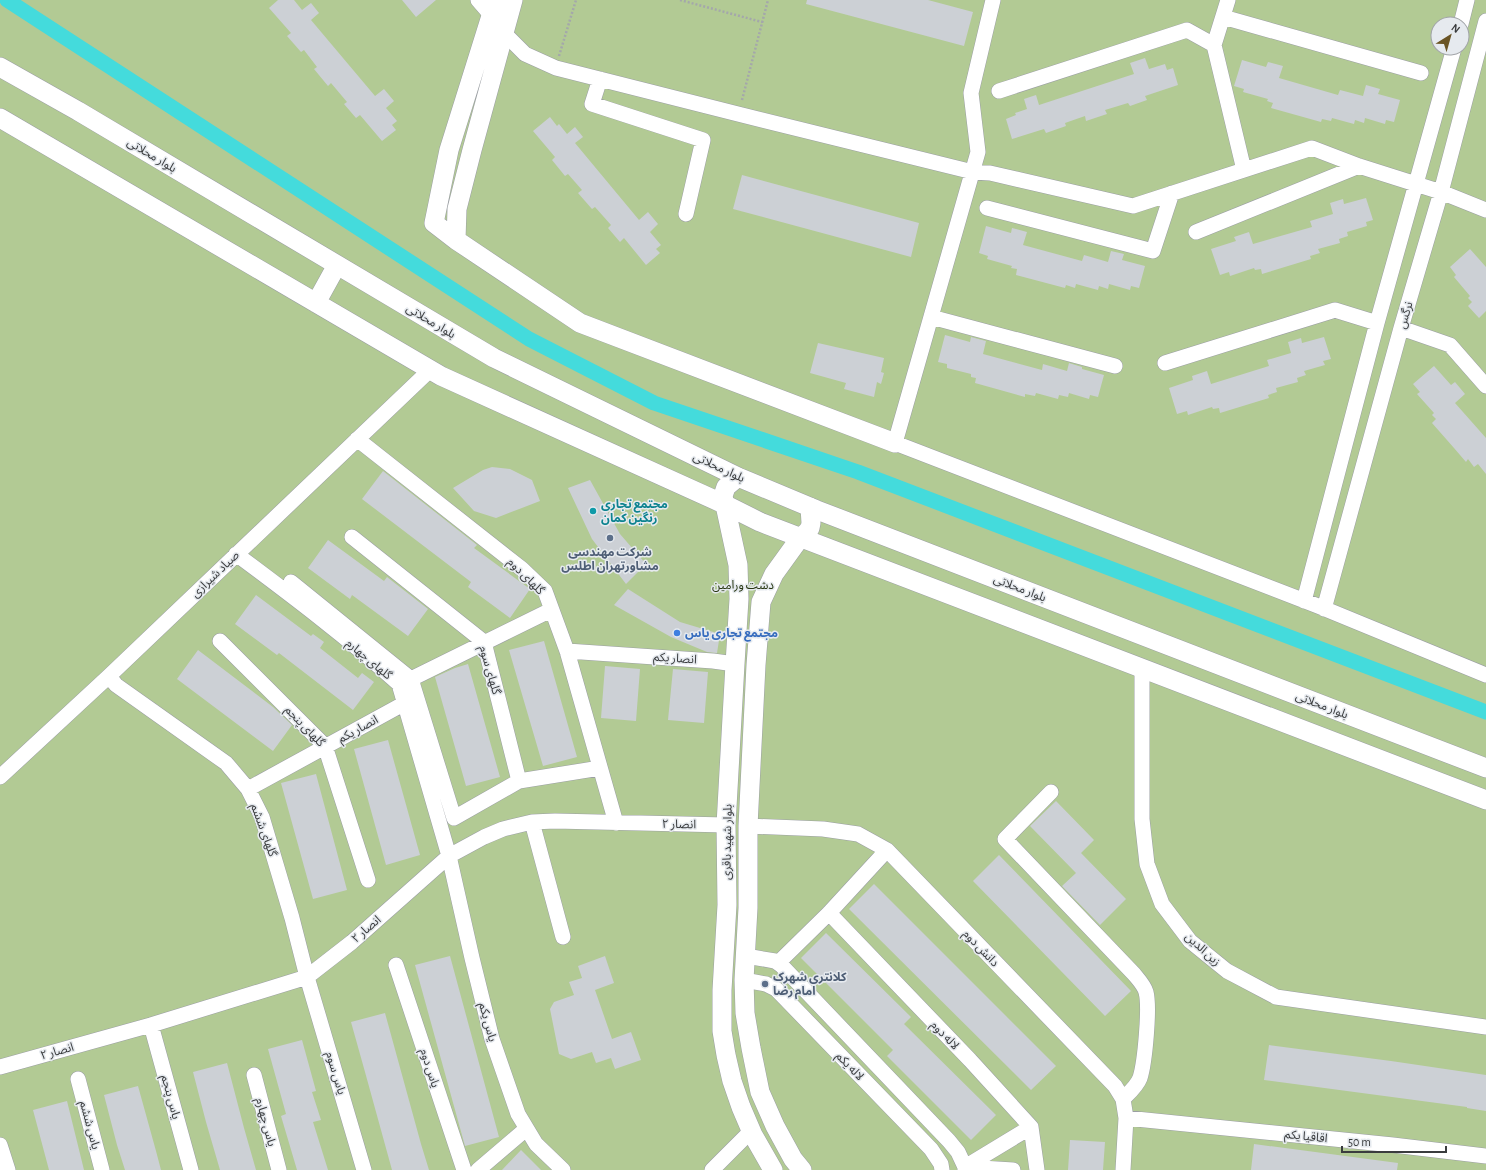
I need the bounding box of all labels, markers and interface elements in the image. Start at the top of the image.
north arrow [1430,16,1470,56]
text: N [1449,22,1462,35]
street label: بلوار محلاتی [125,136,179,175]
street label: نرگس [1395,300,1416,330]
street label: بلوار محلاتی [404,302,458,341]
street label: بلوار محلاتی [691,450,747,485]
place label: مجتمع تجاری رنگین کمان [601,498,668,525]
marker: مجتمع تجاری رنگین کمان [588,506,598,516]
marker: شرکت مهندسی مشاورتهران اطلس [605,533,615,543]
place label: شرکت مهندسی مشاورتهران اطلس [561,546,659,573]
street label: صیاد شیرازی [189,548,242,600]
street label: گلهای دوم [503,555,547,599]
street label: بلوار محلاتی [992,572,1048,604]
park label: دشت ورامین [712,579,774,592]
place label: مجتمع تجاری یاس [685,627,778,642]
marker: مجتمع تجاری یاس [672,628,682,638]
street label: گلهای چهارم [342,637,395,684]
street label: گلهای سوم [474,644,503,698]
street label: انصار یکم [653,650,697,669]
street label: بلوار محلاتی [1294,689,1350,721]
street label: گلهای پنجم [281,703,328,751]
street label: انصار یکم [336,713,382,747]
street label: گلهای ششم [246,802,280,860]
street label: بلوار شهید باقری [720,804,735,880]
street label: انصار ۲ [662,818,696,831]
street label: انصار ۲ [349,913,384,946]
street label: دانش دوم [959,927,1001,971]
street label: زین الدین [1182,930,1223,969]
place label: کلانتری شهرک امام رضا [773,971,847,1000]
marker: کلانتری شهرک امام رضا [760,979,770,989]
street label: یاس یکم [474,1001,499,1044]
street label: لاله دوم [926,1018,961,1054]
street label: انصار ۲ [39,1040,76,1062]
street label: یاس دوم [415,1047,442,1090]
street label: لاله یکم [832,1049,866,1085]
street label: یاس سوم [321,1050,348,1097]
street label: یاس پنجم [156,1073,183,1121]
street label: یاس چهارم [251,1096,278,1149]
street label: یاس ششم [75,1099,102,1152]
street label: اقاقیا یکم [1283,1128,1328,1147]
scale bar [1342,1128,1446,1154]
text: 50 m [1348,1136,1371,1148]

